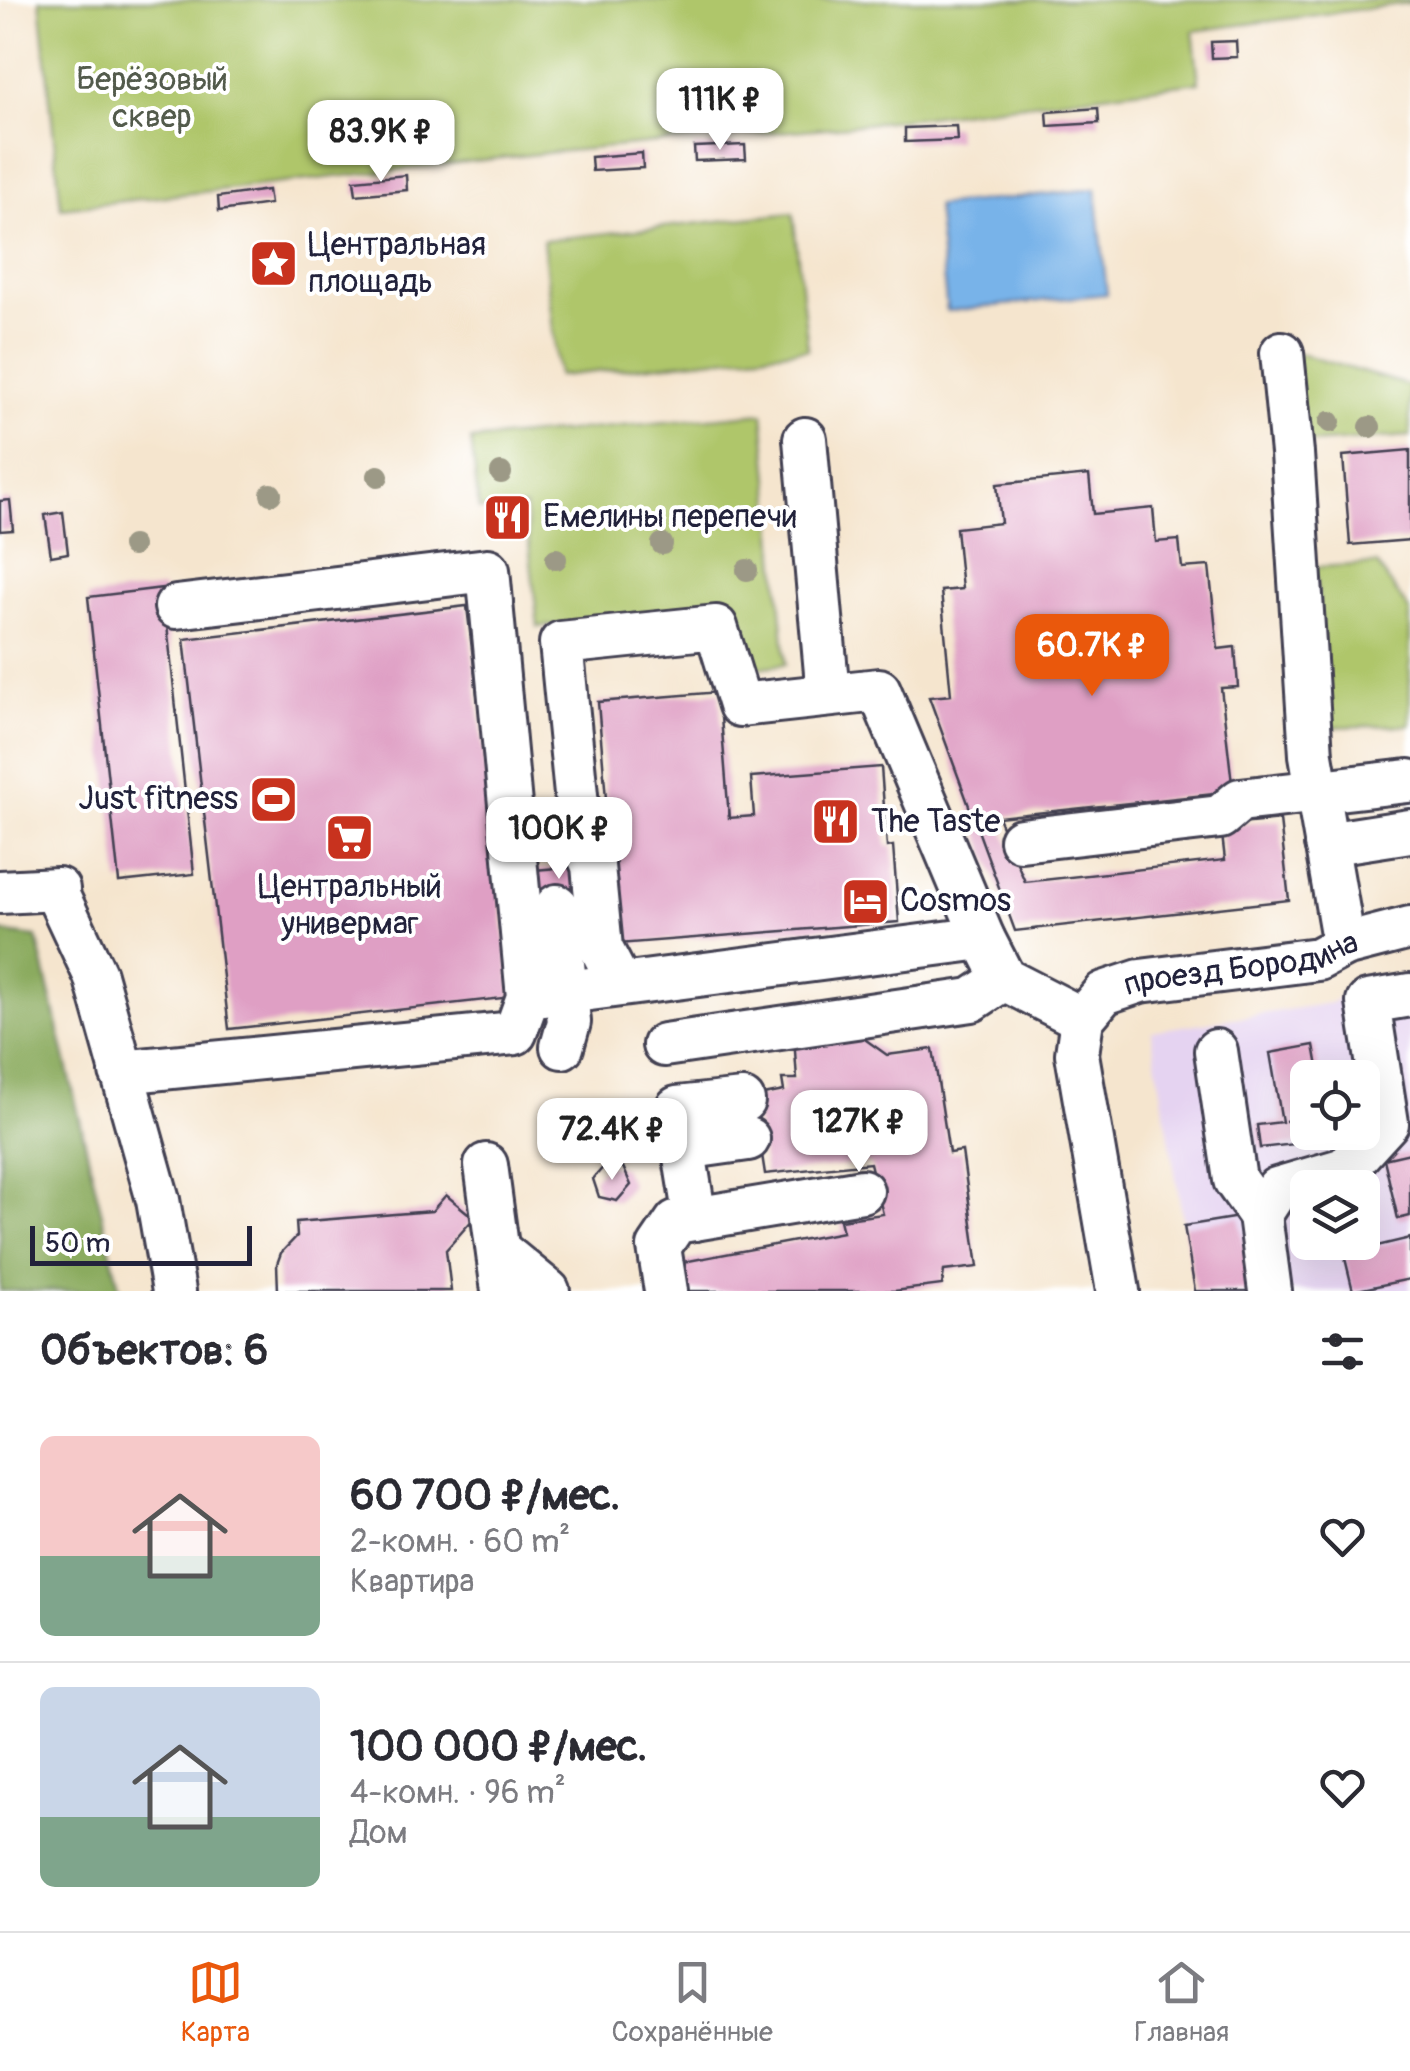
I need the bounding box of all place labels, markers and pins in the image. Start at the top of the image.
pin: 111K ₽ [639,68,801,153]
pin: 83.9K ₽ [289,100,473,185]
place label: Центральная площадь [308,225,486,302]
place icon: Центральная площадь [247,237,299,289]
restaurant icon: Емелины перепечи [482,491,534,543]
place label: Емелины перепечи [543,497,796,537]
pin: 60.7K ₽ [1000,614,1184,699]
sports icon: Just fitness [247,773,299,825]
place label: Just fitness [78,779,238,819]
restaurant icon: The Taste [810,796,862,848]
pin: 100K ₽ [478,797,640,882]
place label: The Taste [871,802,1000,842]
supermarket icon: Центральный универмаг [324,811,376,863]
place label: Центральный универмаг [258,867,442,944]
hotel icon: Cosmos [839,875,891,927]
place label: Cosmos [900,881,1011,921]
pin: 127K ₽ [778,1090,940,1175]
pin: 72.4K ₽ [520,1098,704,1183]

